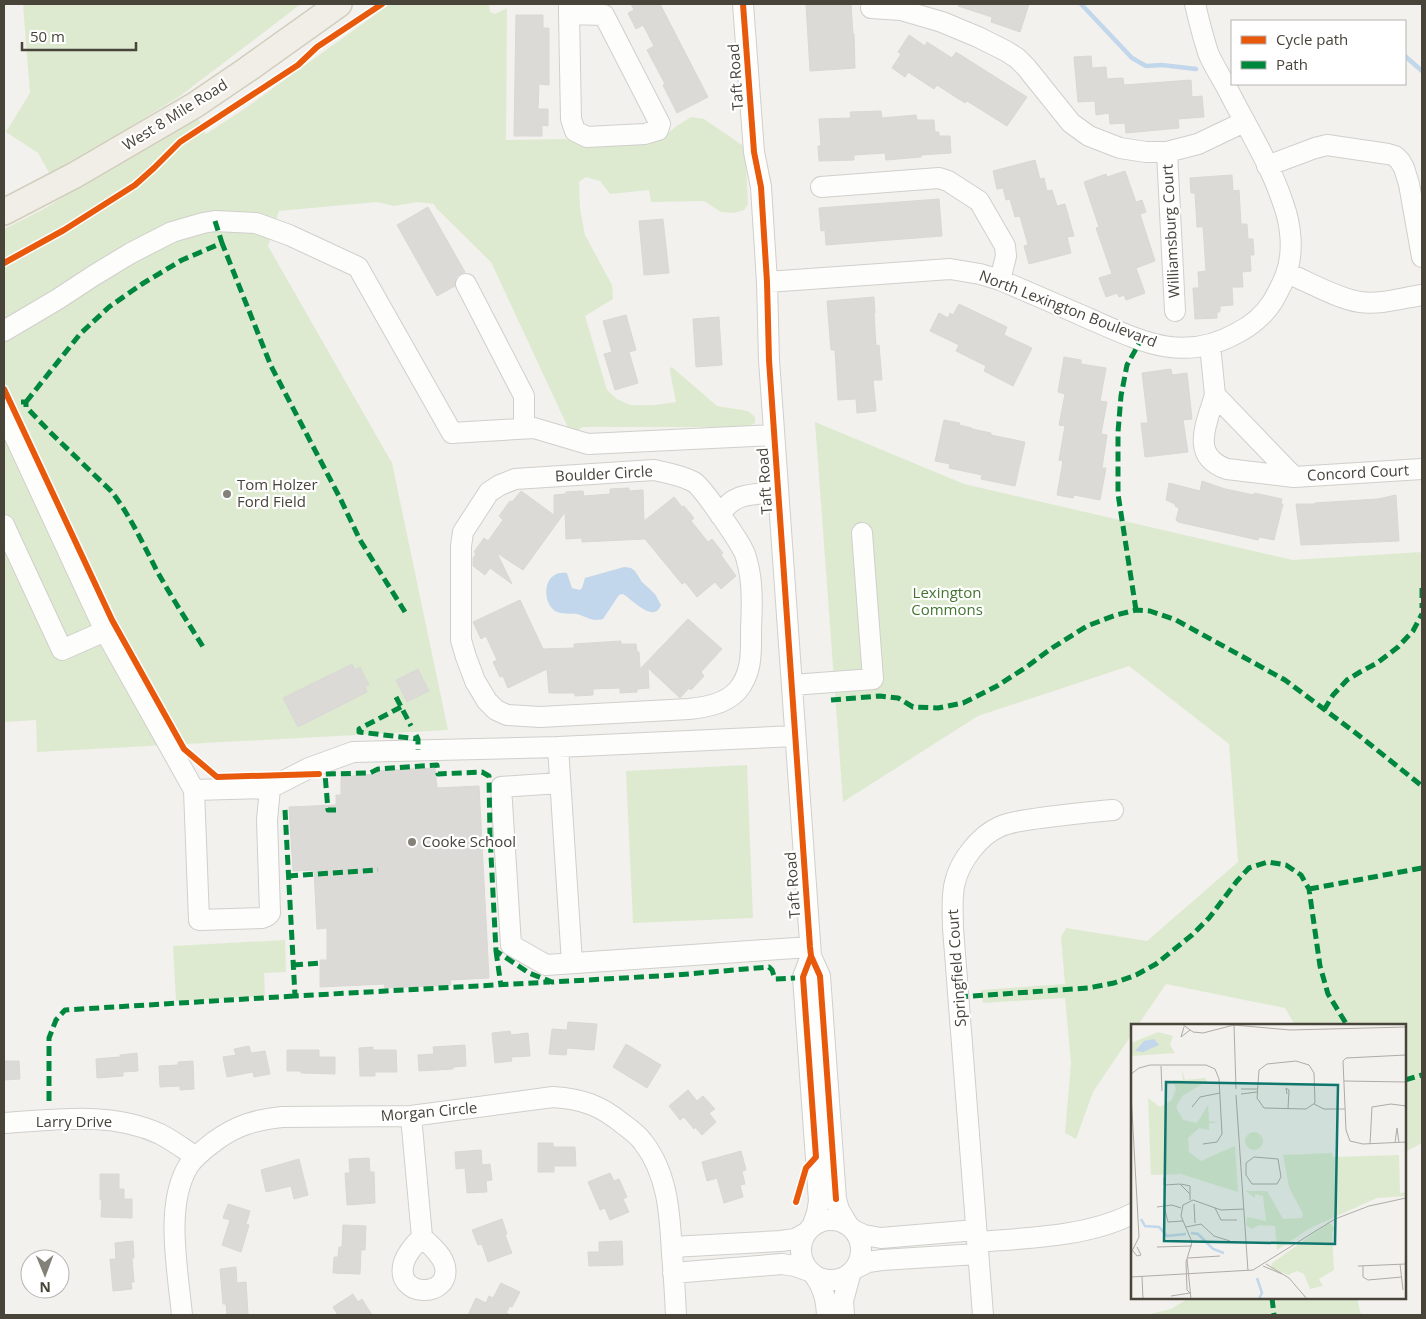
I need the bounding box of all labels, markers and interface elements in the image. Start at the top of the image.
scale bar [22,20,136,52]
legend [1231,20,1406,85]
text: 50 m [30,26,65,46]
text: Cycle path [1276,29,1348,49]
street label: Taft Road [723,43,747,111]
text: Path [1276,54,1308,74]
street label: West 8 Mile Road [118,74,231,155]
street label: Williamsburg Court [1157,164,1183,299]
street label: North Lexington Boulevard [977,265,1160,351]
street label: Taft Road [752,447,776,515]
street label: Concord Court [1306,459,1410,485]
street label: Boulder Circle [554,460,653,486]
place label: Tom Holzer Ford Field [237,474,318,511]
marker: Tom Holzer Ford Field [221,488,233,500]
park label: Lexington Commons [911,582,983,619]
place label: Cooke School [422,831,516,851]
marker: Cooke School [406,836,418,848]
street label: Taft Road [780,851,804,919]
street label: Springfield Court [942,909,970,1028]
inset map [1131,1024,1406,1299]
street label: Morgan Circle [380,1097,478,1125]
street label: Larry Drive [36,1111,112,1131]
north arrow [20,1249,70,1299]
text: N [39,1278,51,1297]

